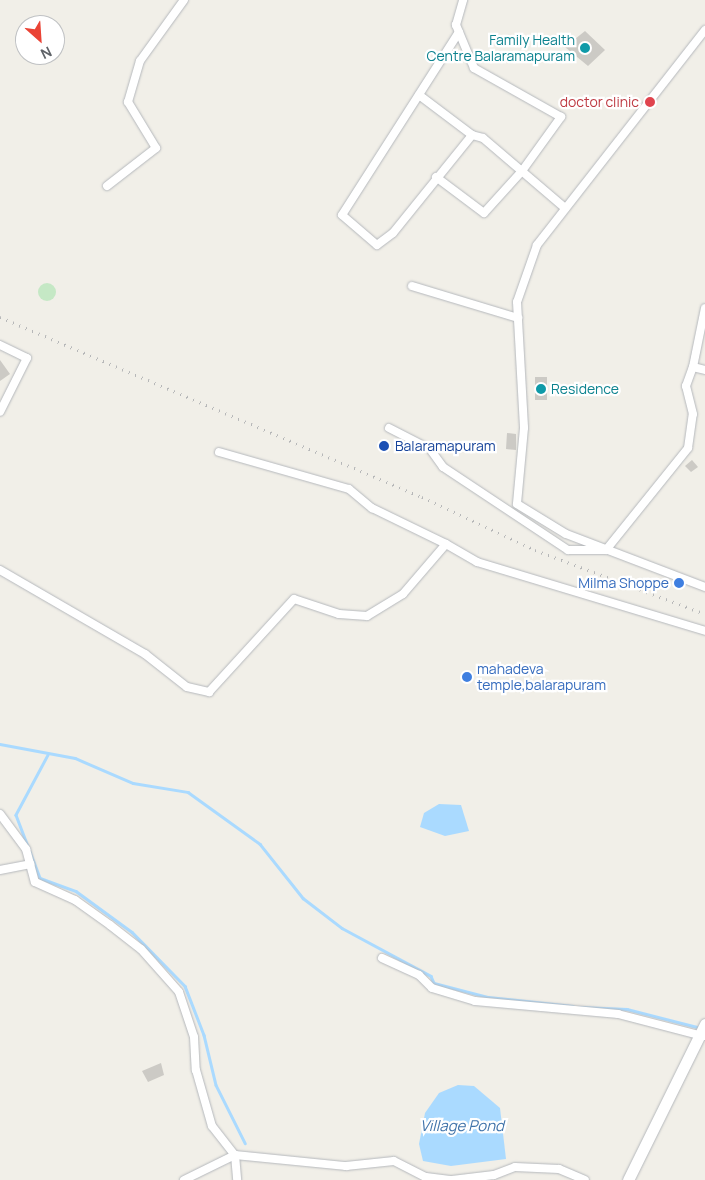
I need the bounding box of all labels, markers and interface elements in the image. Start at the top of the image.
north arrow [15,15,65,65]
place label: Family Health Centre Balaramapuram [427,32,575,64]
text: N [38,42,55,64]
marker: Family Health Centre Balaramapuram [579,42,591,54]
place label: doctor clinic [560,94,639,110]
marker: doctor clinic [643,95,657,109]
place label: Residence [551,381,619,397]
marker: Residence [535,383,547,395]
place label: Balaramapuram [395,438,496,454]
marker: Balaramapuram [377,439,391,453]
place label: Milma Shoppe [578,575,669,591]
marker: Milma Shoppe [673,577,685,589]
place label: mahadeva temple,balarapuram [477,661,606,694]
marker: mahadeva temple,balarapuram [461,671,473,683]
water label: Village Pond [420,1117,504,1135]

